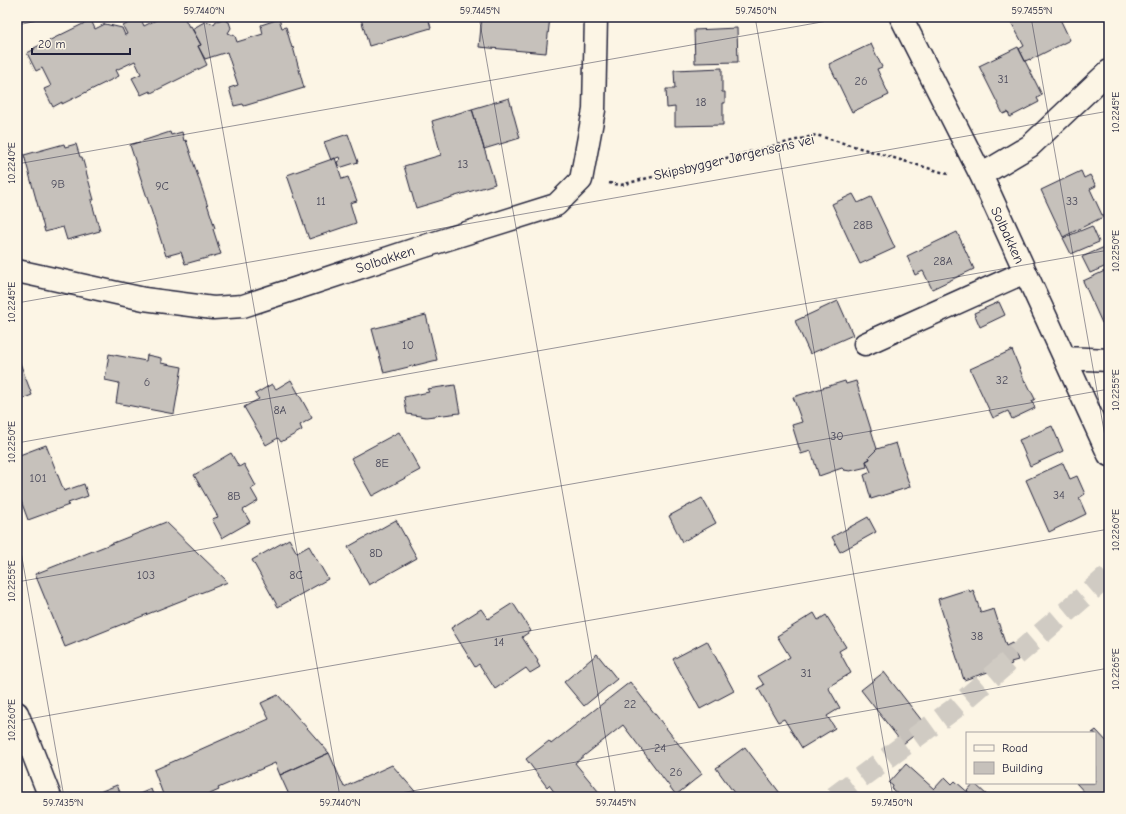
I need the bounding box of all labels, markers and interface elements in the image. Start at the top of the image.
text: 59.7440°N [183,5,225,17]
text: 59.7445°N [460,5,500,17]
text: 59.7450°N [735,5,777,17]
text: 59.7455°N [1012,5,1052,17]
scale bar [32,30,130,56]
text: 20 m [38,37,66,51]
house number: 31 [998,72,1009,86]
house number: 26 [855,74,867,88]
text: 10.2245°E [1110,92,1122,132]
house number: 18 [696,95,706,109]
street label: Skipsbygger Jørgensens vei [652,131,816,184]
text: 10.2240°E [6,142,18,184]
house number: 13 [458,157,468,171]
house number: 9B [51,177,65,191]
house number: 9C [155,179,169,193]
house number: 11 [316,194,326,208]
house number: 33 [1066,194,1078,208]
street label: Solbakken [987,204,1028,266]
house number: 28B [853,218,873,232]
text: 10.2250°E [1110,230,1122,272]
street label: Solbakken [354,242,417,277]
house number: 28A [933,254,953,268]
text: 10.2245°E [6,282,18,322]
house number: 10 [402,338,414,352]
text: 10.2255°E [1110,369,1122,411]
house number: 32 [996,373,1008,387]
house number: 6 [144,375,150,389]
house number: 8A [273,403,287,417]
text: 10.2250°E [6,421,18,463]
house number: 30 [830,429,844,443]
house number: 8E [375,456,389,470]
house number: 101 [30,471,47,485]
house number: 34 [1053,488,1065,502]
house number: 8B [227,489,241,503]
text: 10.2260°E [1110,509,1122,551]
house number: 8D [369,546,383,560]
text: 10.2255°E [6,560,18,602]
house number: 103 [137,568,155,582]
house number: 8C [289,568,303,582]
house number: 38 [971,629,983,643]
house number: 14 [494,635,504,649]
text: 10.2265°E [1110,648,1122,690]
house number: 31 [801,666,812,680]
house number: 22 [624,697,636,711]
text: 10.2260°E [6,699,18,741]
legend [966,732,1096,784]
house number: 24 [654,741,666,755]
text: Road [1002,741,1028,755]
text: Building [1002,761,1043,775]
house number: 26 [670,765,682,779]
text: 59.7435°N [43,797,83,809]
text: 59.7440°N [319,797,361,809]
text: 59.7445°N [596,797,636,809]
text: 59.7450°N [871,797,913,809]

